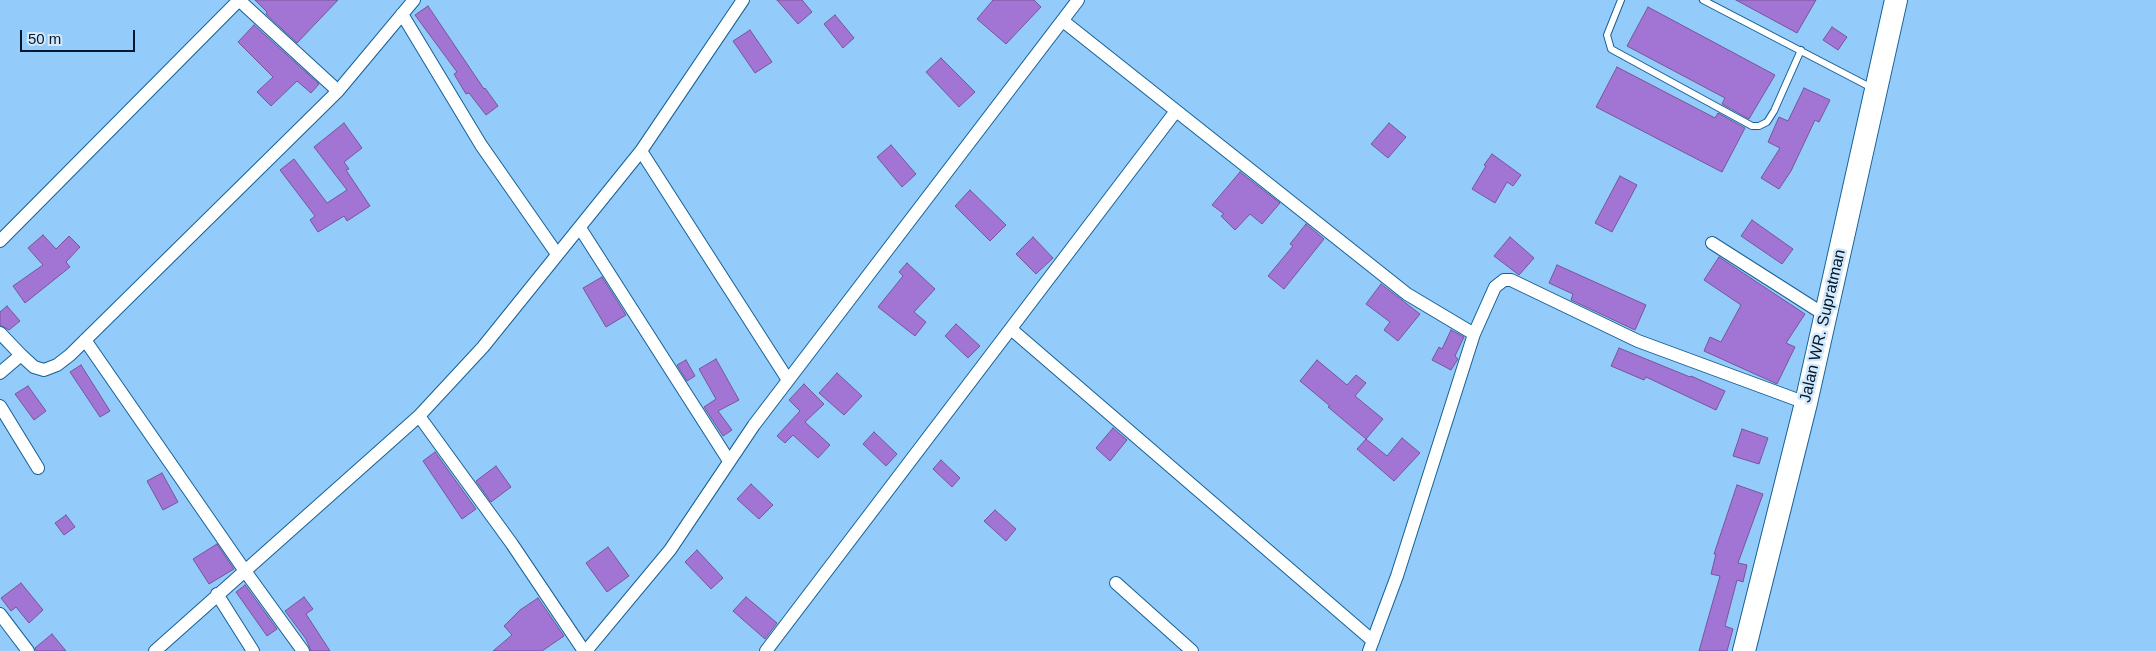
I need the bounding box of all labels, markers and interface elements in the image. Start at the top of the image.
scale bar [22,20,138,52]
text: 50 m [28,30,61,47]
street label: Jalan WR. Supratman [1796,248,1850,404]

